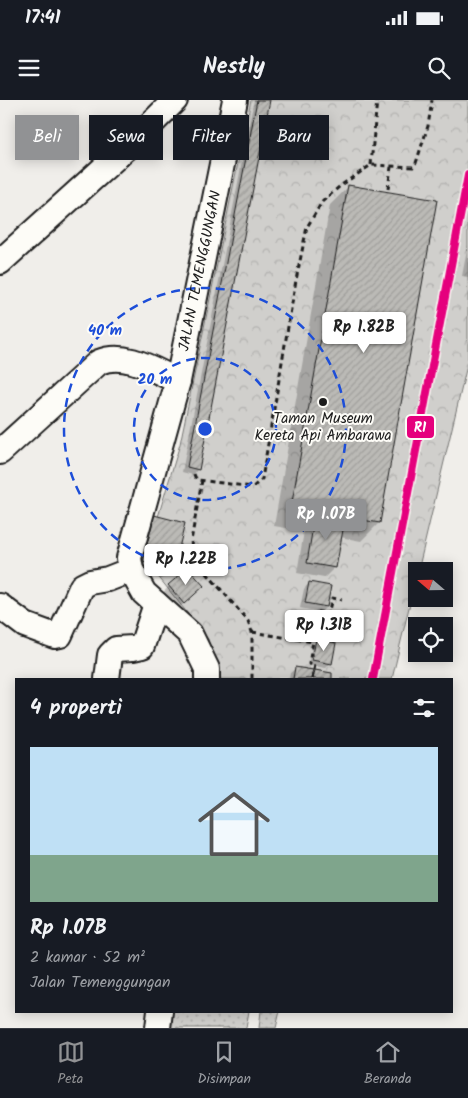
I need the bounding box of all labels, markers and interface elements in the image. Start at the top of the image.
text: 17:41 [25,3,60,33]
text: Nestly [203,50,265,85]
icon: menu [15,54,43,82]
icon: search [425,54,453,82]
chip: Beli [15,115,79,160]
chip: Sewa [89,115,163,160]
chip: Filter [173,115,249,160]
chip: Baru [259,115,329,160]
street label: JALAN TEMENGGUNGAN [172,189,228,353]
pin: Rp 1.82B [312,312,416,354]
text: Rp 1.82B [333,315,395,340]
text: 40 m [88,319,122,343]
text: 20 m [138,368,172,392]
marker: Taman Museum Kereta Api Ambarawa [317,396,329,408]
place label: Taman Museum Kereta Api Ambarawa [254,407,392,448]
line badge: R1 [406,415,435,439]
text: R1 [414,417,427,439]
centre of rings [196,420,214,438]
pin: Rp 1.07B [274,498,378,541]
text: Rp 1.07B [297,502,355,527]
pin: Rp 1.22B [134,544,238,586]
text: Rp 1.22B [155,547,217,572]
north arrow [408,562,452,608]
map controls [408,562,453,662]
pin: Rp 1.31B [272,610,376,652]
text: Rp 1.31B [296,613,352,638]
button: locate [408,617,453,662]
text: 4 properti [30,692,122,725]
icon: filters [410,694,438,722]
icon: home [189,779,279,869]
text: Rp 1.07B [30,912,107,945]
text: 2 kamar · 52 m² [30,945,145,970]
text: Jalan Temenggungan [30,970,171,995]
tab: Peta [57,1038,85,1090]
tab: Disimpan [198,1038,251,1090]
tab: Beranda [364,1038,411,1090]

